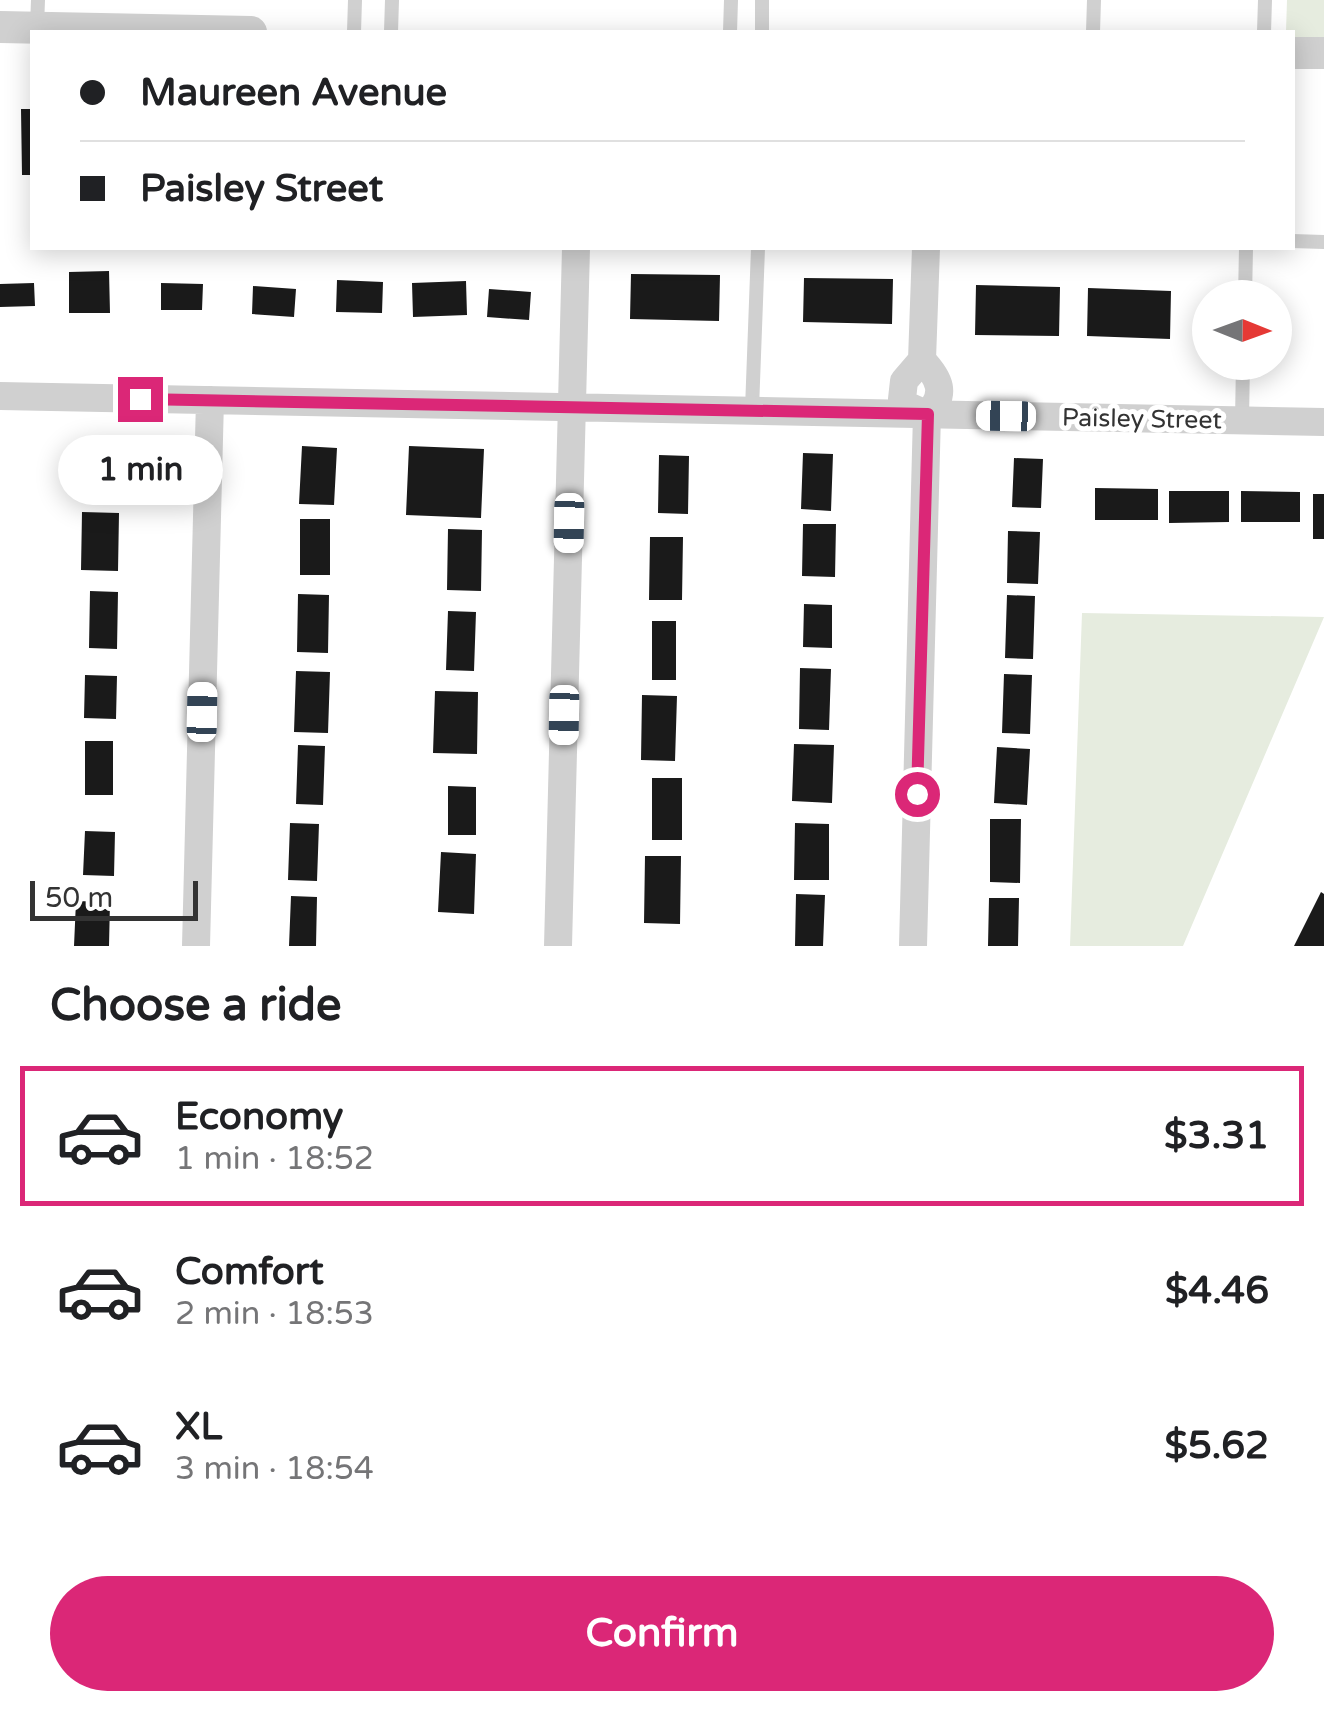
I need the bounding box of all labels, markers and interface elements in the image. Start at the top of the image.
text: Maureen Avenue [140,70,447,116]
text: Paisley Street [140,166,383,212]
north arrow [1192,280,1292,380]
map controls [1192,280,1292,380]
route end [118,377,163,422]
car [976,400,1036,432]
street label: Paisley Street [1062,403,1223,435]
callout: 1 min [58,434,222,504]
text: 1 min [98,451,183,489]
car [553,493,585,553]
car [186,682,218,742]
car [548,685,580,745]
route start [895,772,940,817]
scale bar [30,876,198,920]
text: 50 m [45,881,113,915]
text: Choose a ride [50,979,341,1033]
icon: car [55,1091,145,1181]
text: Economy [175,1094,343,1140]
text: $3.31 [1164,1113,1269,1159]
text: 1 min · 18:52 [175,1140,374,1178]
icon: car [55,1246,145,1336]
text: Comfort [175,1249,324,1295]
text: $4.46 [1165,1268,1269,1314]
text: 2 min · 18:53 [175,1295,374,1333]
icon: car [55,1401,145,1491]
text: XL [175,1404,222,1450]
text: $5.62 [1164,1423,1269,1469]
text: 3 min · 18:54 [175,1450,374,1488]
button: Confirm [50,1576,1274,1691]

